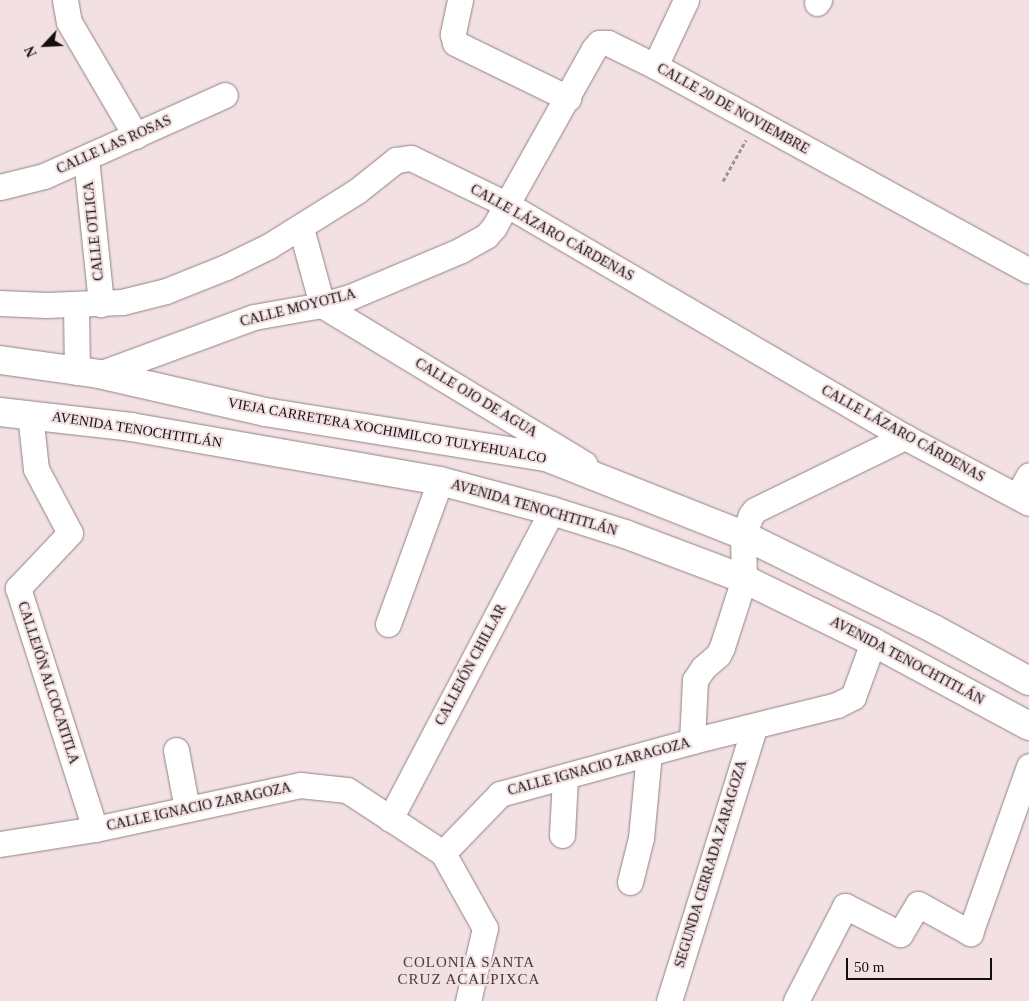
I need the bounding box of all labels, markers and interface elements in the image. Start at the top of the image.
north arrow [20,20,70,70]
text: N [22,44,40,59]
street label: CALLE 20 DE NOVIEMBRE [654,60,812,158]
street label: CALLE LAS ROSAS [54,112,174,178]
street label: CALLE OTLICA [80,180,108,282]
street label: CALLE LÁZARO CÁRDENAS [467,181,637,285]
street label: CALLE MOYOTLA [238,286,358,330]
street label: CALLE OJO DE AGUA [412,355,540,441]
street label: CALLE LÁZARO CÁRDENAS [818,382,988,486]
street label: VIEJA CARRETERA XOCHIMILCO TULYEHUALCO [226,395,548,467]
street label: AVENIDA TENOCHTITLÁN [50,408,224,452]
street label: AVENIDA TENOCHTITLÁN [449,476,619,540]
street label: CALLEJÓN ALCOCATITLA [14,599,82,767]
street label: CALLEJÓN CHILLAR [432,601,510,729]
street label: AVENIDA TENOCHTITLÁN [827,613,987,709]
street label: CALLE IGNACIO ZARAGOZA [506,735,692,799]
street label: SEGUNDA CERRADA ZARAGOZA [671,757,751,971]
street label: CALLE IGNACIO ZARAGOZA [105,779,293,835]
scale bar [849,948,995,980]
district label: COLONIA SANTA CRUZ ACALPIXCA [395,953,543,988]
text: 50 m [854,959,884,975]

